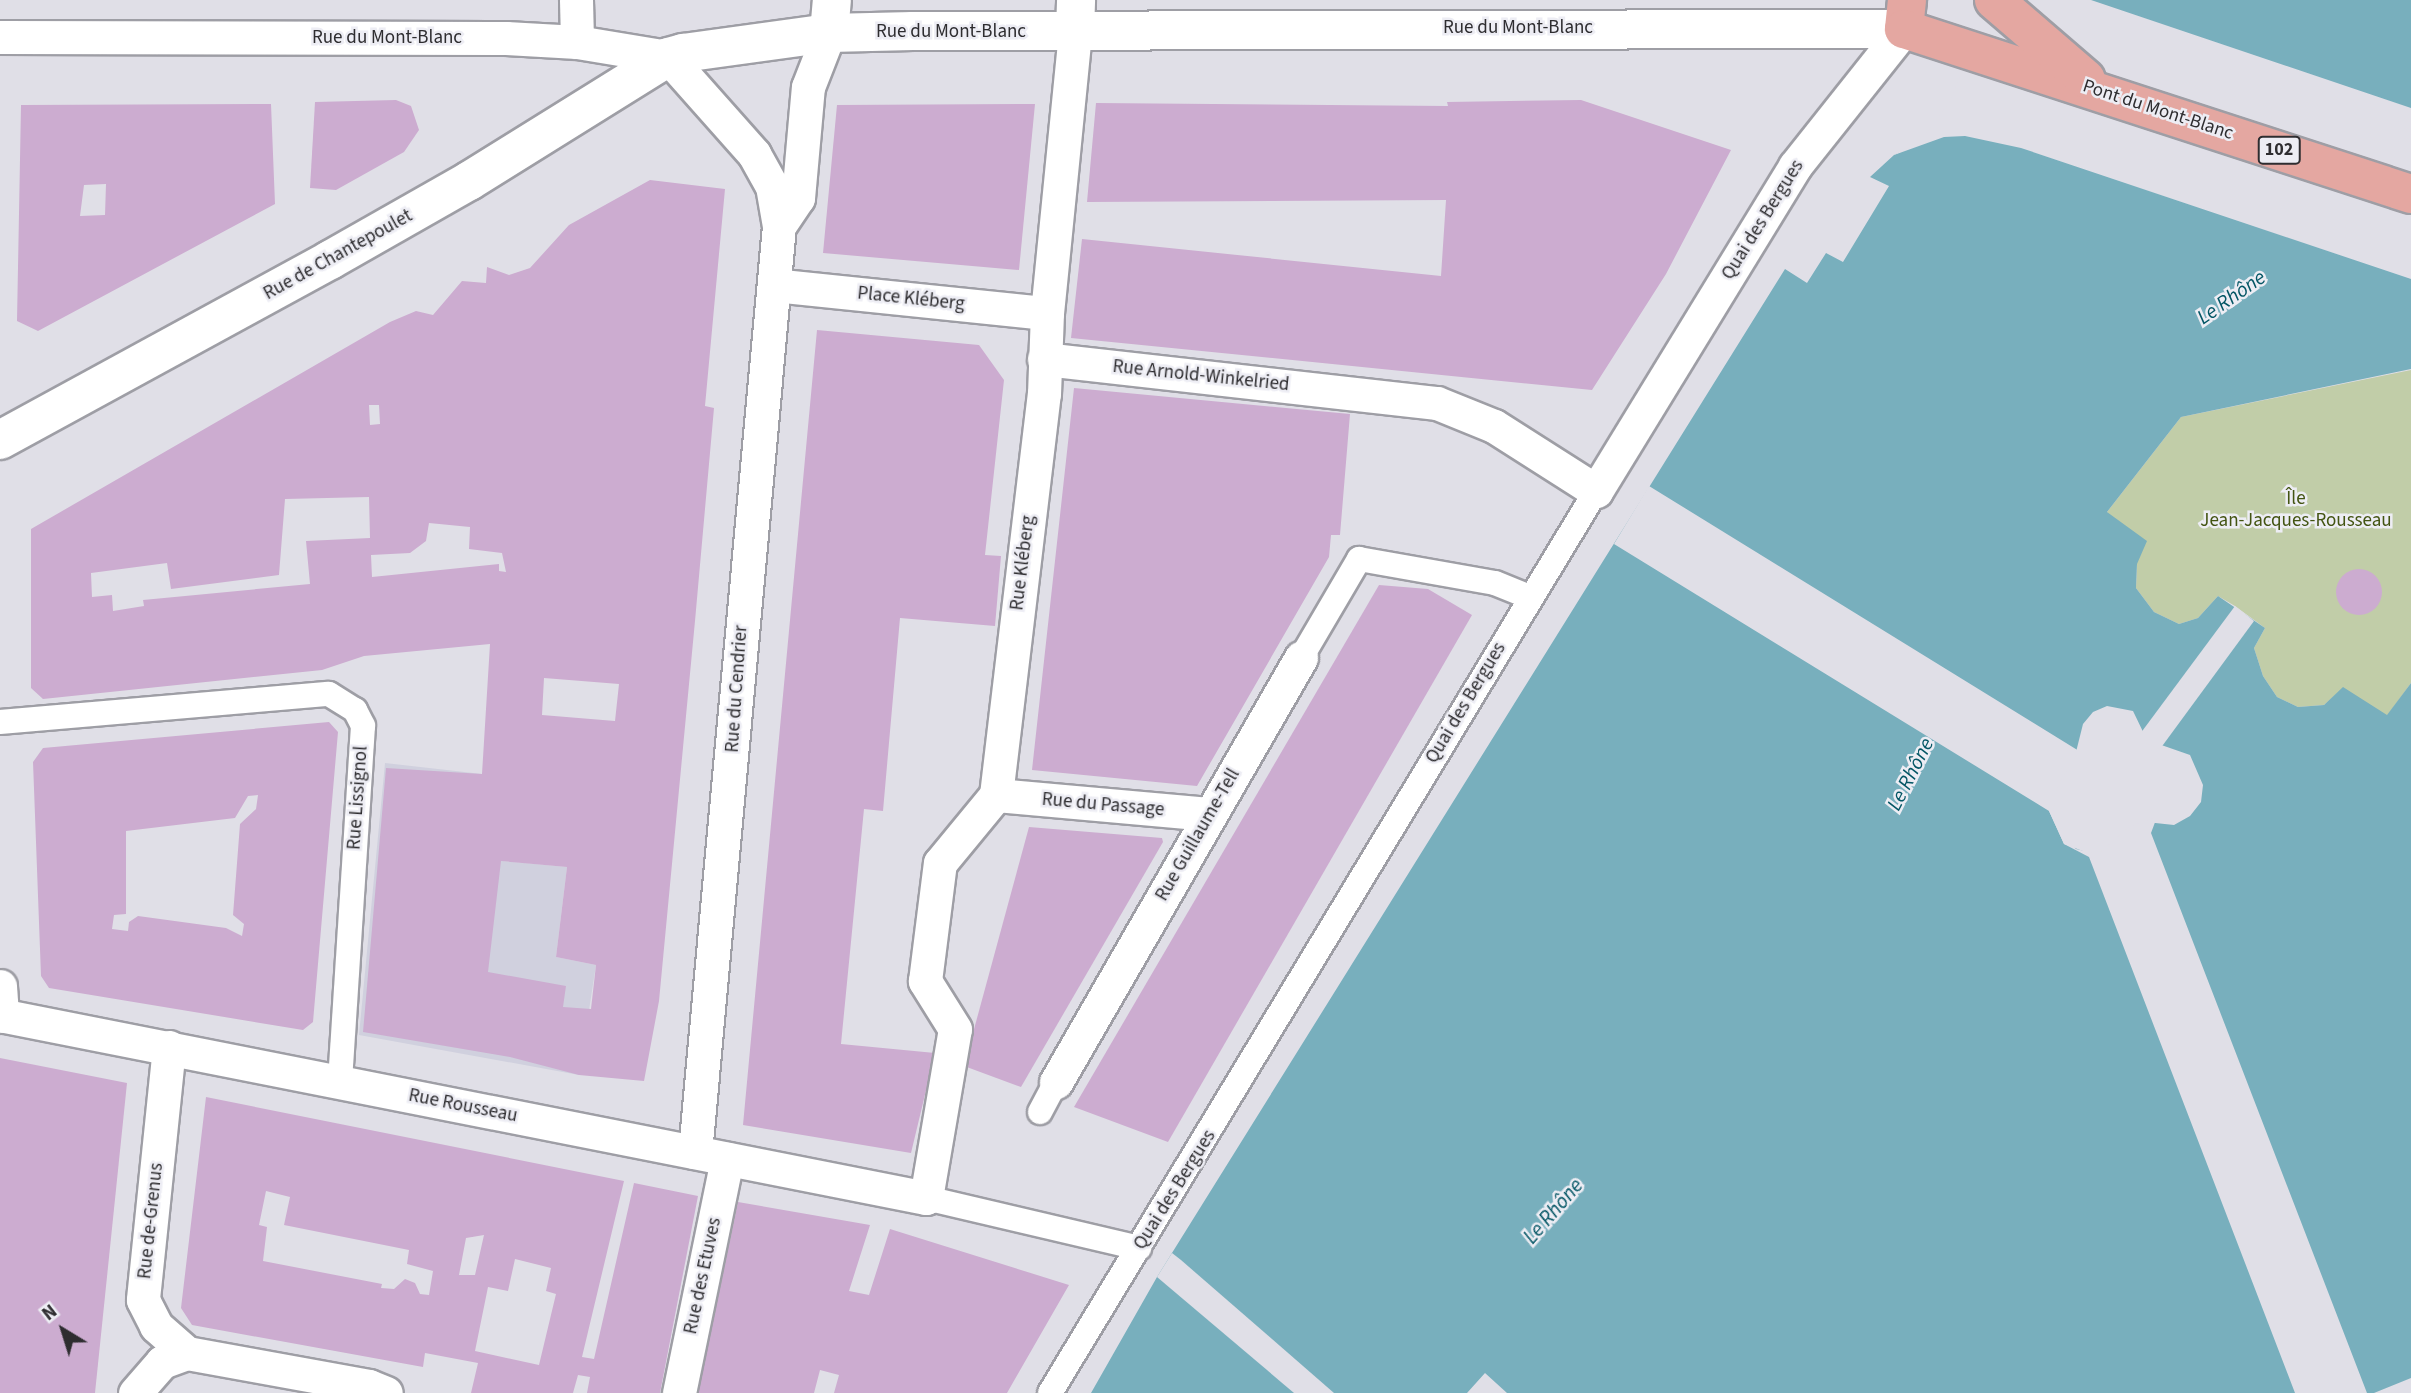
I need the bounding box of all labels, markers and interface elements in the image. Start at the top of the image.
street label: Rue du Mont-Blanc [1443,17,1593,39]
street label: Rue du Mont-Blanc [876,21,1026,43]
street label: Rue du Mont-Blanc [312,27,462,49]
street label: Pont du Mont-Blanc [2080,75,2236,145]
road number: 102 [2256,135,2302,164]
street label: Quai des Bergues [1717,156,1809,284]
street label: Rue de Chantepoulet [260,205,416,305]
water label: Le Rhône [2192,264,2270,330]
street label: Place Kléberg [856,282,966,316]
street label: Rue Arnold-Winkelried [1111,355,1291,397]
park label: Île Jean-Jacques-Rousseau [2200,488,2392,532]
street label: Rue Kléberg [1006,514,1040,612]
street label: Rue du Cendrier [721,625,753,753]
street label: Quai des Bergues [1421,638,1511,768]
water label: Le Rhône [1881,733,1939,815]
street label: Rue Lissignol [343,745,373,851]
street label: Rue Guillaume-Tell [1151,765,1245,905]
street label: Rue du Passage [1041,788,1165,822]
street label: Rue Rousseau [407,1084,519,1128]
street label: Quai des Bergues [1129,1126,1221,1254]
street label: Rue de-Grenus [134,1162,168,1280]
water label: Le Rhône [1518,1173,1588,1249]
street label: Rue des Etuves [680,1216,726,1336]
north arrow [28,1295,98,1365]
text: N [36,1299,63,1328]

